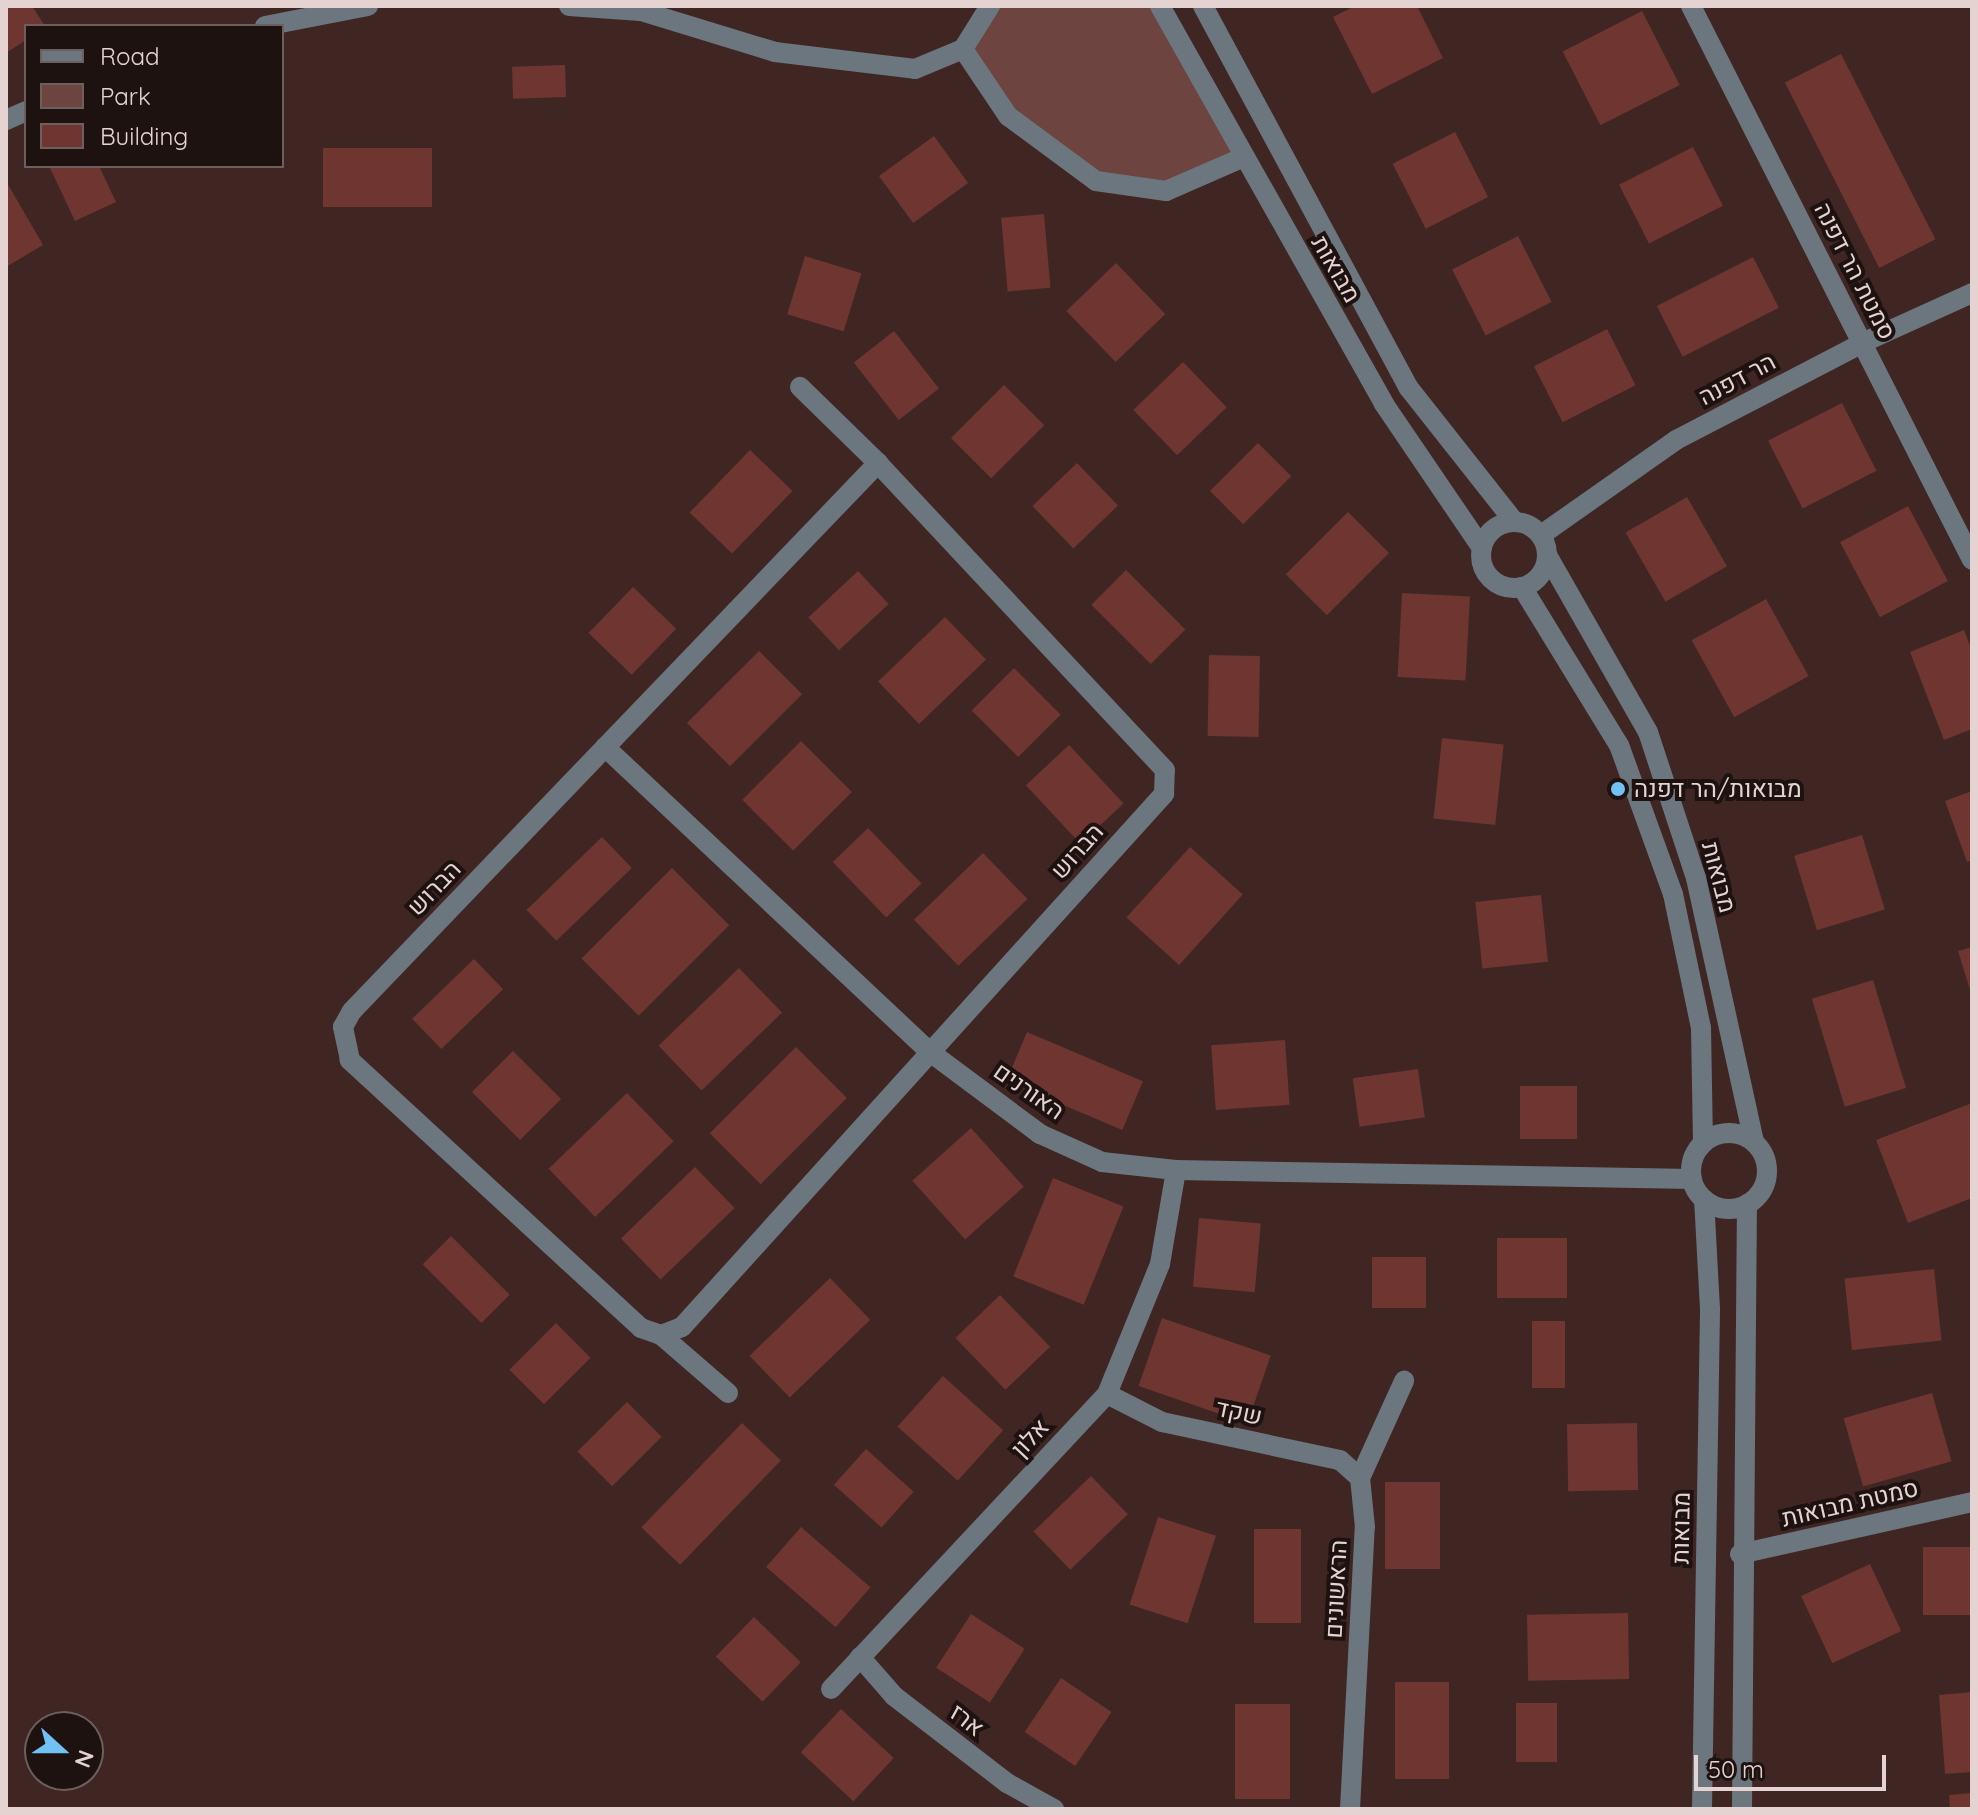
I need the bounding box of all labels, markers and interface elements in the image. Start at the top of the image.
legend [24,24,284,168]
text: Road [100,41,160,71]
text: Park [100,81,151,111]
text: Building [100,121,188,151]
street label: סמטת הר דפנה [1808,198,1902,344]
street label: מבואות [1305,230,1367,308]
street label: הר דפנה [1694,347,1780,411]
place label: מבואות/הר דפנה [1634,775,1802,803]
marker: מבואות/הר דפנה [1609,780,1627,798]
street label: הברוש [1045,817,1109,885]
street label: מבואות [1696,838,1742,916]
street label: הברוש [401,855,467,921]
street label: האורנים [988,1056,1070,1126]
street label: שקד [1213,1393,1265,1431]
street label: אלון [1005,1413,1055,1463]
street label: סמטת מבואות [1779,1473,1921,1533]
street label: מבואות [1666,1492,1696,1564]
street label: הראשונים [1319,1539,1353,1639]
street label: ארז [944,1698,990,1742]
north arrow [24,1711,104,1791]
scale bar [1698,1739,1890,1789]
text: N [69,1746,101,1771]
text: 50 m [1708,1754,1764,1784]

